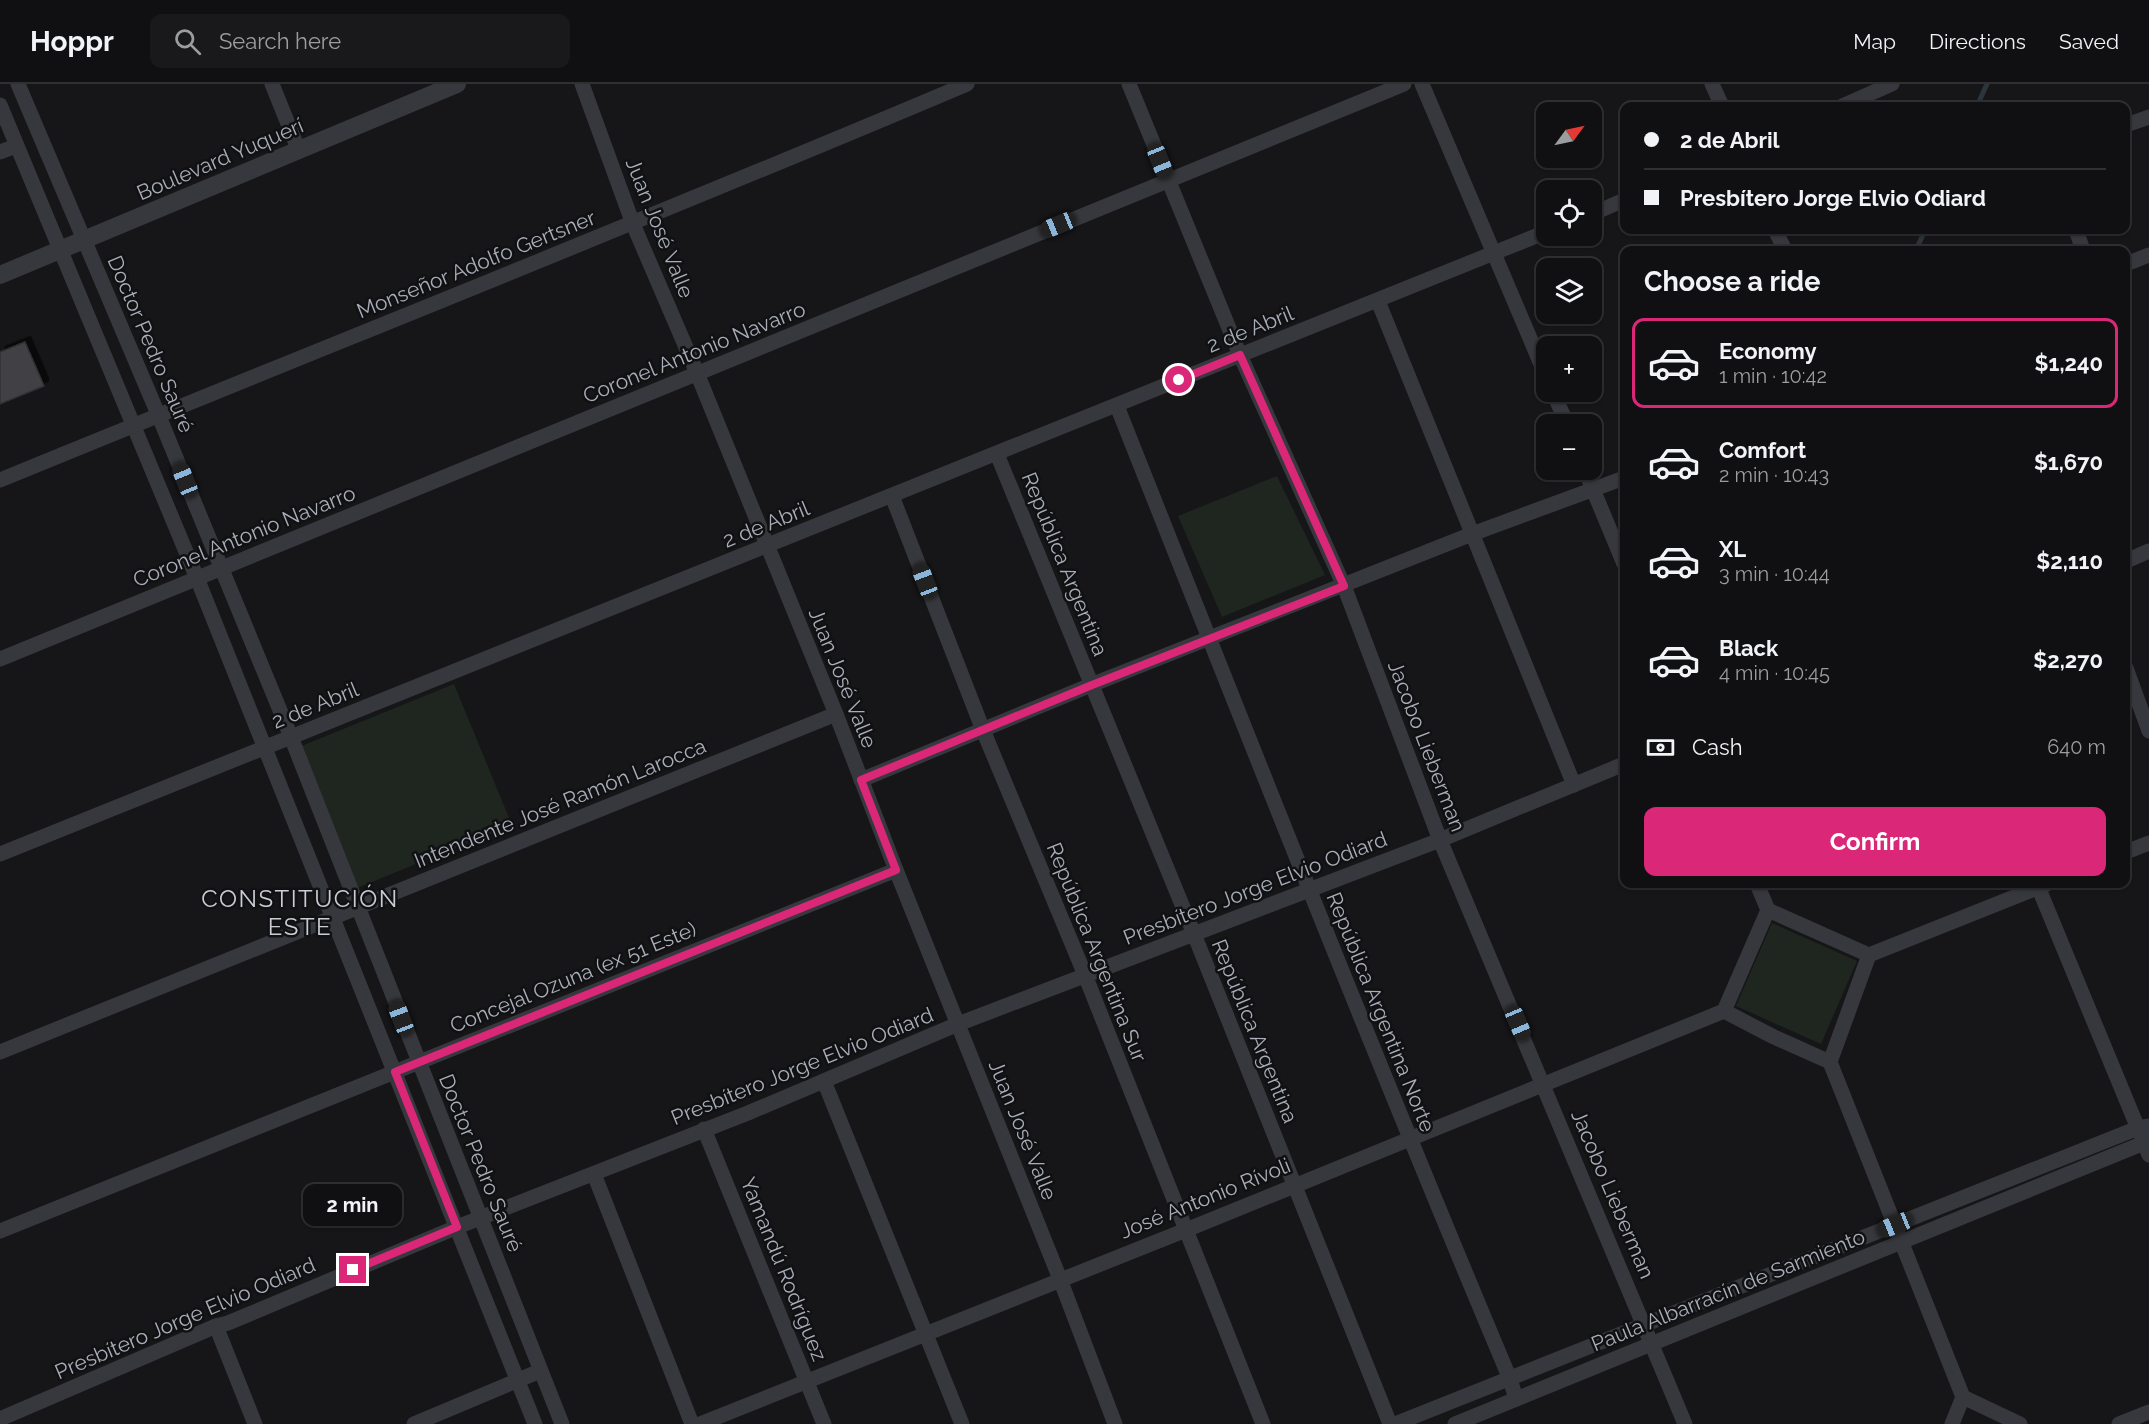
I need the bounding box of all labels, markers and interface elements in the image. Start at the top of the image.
search box [150,14,570,68]
text: Hoppr [30,25,114,58]
icon: search [171,25,204,58]
text: Search here [219,28,341,54]
text: Map [1853,29,1896,54]
text: Directions [1929,29,2026,54]
text: Saved [2059,29,2119,54]
north arrow [1536,102,1602,168]
map controls [1536,102,1602,480]
street label: Boulevard Yuquerí [133,112,307,205]
text: 2 de Abril [1680,127,1780,153]
car [1145,141,1175,181]
street label: Juan José Valle [621,154,699,302]
button: locate [1536,180,1602,246]
text: Presbítero Jorge Elvio Odiard [1680,185,1986,211]
street label: Monseñor Adolfo Gertsner [353,204,600,323]
car [1038,210,1078,240]
street label: Doctor Pedro Sauré [102,252,200,436]
button: layers [1536,258,1602,324]
text: Choose a ride [1644,266,1820,297]
street label: Coronel Antonio Navarro [579,296,809,408]
street label: 2 de Abril [1203,300,1297,358]
button: + [1536,336,1602,402]
icon: car [1647,336,1701,390]
text: Economy [1719,338,1817,364]
text: $1,240 [2035,350,2103,376]
text: 1 min · 10:42 [1719,364,1827,388]
route start [1165,366,1192,393]
button: − [1536,414,1602,480]
icon: car [1647,435,1701,489]
text: Comfort [1719,437,1806,463]
text: $1,670 [2034,449,2103,475]
car [170,460,200,500]
text: 2 min · 10:43 [1719,463,1829,487]
street label: República Argentina [1017,468,1113,660]
street label: Coronel Antonio Navarro [129,480,359,592]
street label: 2 de Abril [719,495,813,553]
icon: car [1647,534,1701,588]
text: XL [1719,536,1746,562]
text: $2,110 [2036,548,2103,574]
car [910,561,940,601]
text: 3 min · 10:44 [1719,562,1830,586]
street label: Juan José Valle [804,604,882,752]
icon: car [1647,633,1701,687]
text: Black [1719,635,1778,661]
text: $2,270 [2033,647,2103,673]
street label: Jacobo Lieberman [1383,657,1471,835]
text: 4 min · 10:45 [1719,661,1830,685]
street label: 2 de Abril [268,676,362,734]
icon: cash [1644,731,1677,764]
street label: Intendente José Ramón Larocca [410,733,710,873]
text: Cash [1692,734,1743,760]
text: 640 m [2047,735,2106,759]
button: Confirm [1644,807,2106,876]
street label: Presbítero Jorge Elvio Odiard [1120,826,1390,950]
street label: República Argentina Sur [1042,839,1153,1066]
district label: CONSTITUCIÓN ESTE [201,884,399,941]
street label: República Argentina Norte [1321,888,1441,1136]
street label: Concejal Ozuna (ex 51 Este) [446,916,700,1038]
street label: República Argentina [1207,935,1303,1127]
car [386,998,416,1038]
street label: Presbítero Jorge Elvio Odiard [667,1002,937,1130]
car [1503,1003,1533,1043]
street label: Juan José Valle [984,1056,1062,1204]
street label: Doctor Pedro Sauré [434,1070,528,1256]
street label: Jacobo Lieberman [1566,1106,1660,1282]
street label: José Antonio Rívoli [1116,1152,1294,1244]
street label: Yamandú Rodríguez [736,1173,832,1365]
callout: 2 min [304,1183,403,1225]
text: 2 min [327,1193,378,1217]
car [1875,1210,1915,1240]
street label: Paula Albarracín de Sarmiento [1588,1224,1868,1356]
street label: Presbítero Jorge Elvio Odiard [51,1252,319,1384]
route end [339,1256,366,1283]

